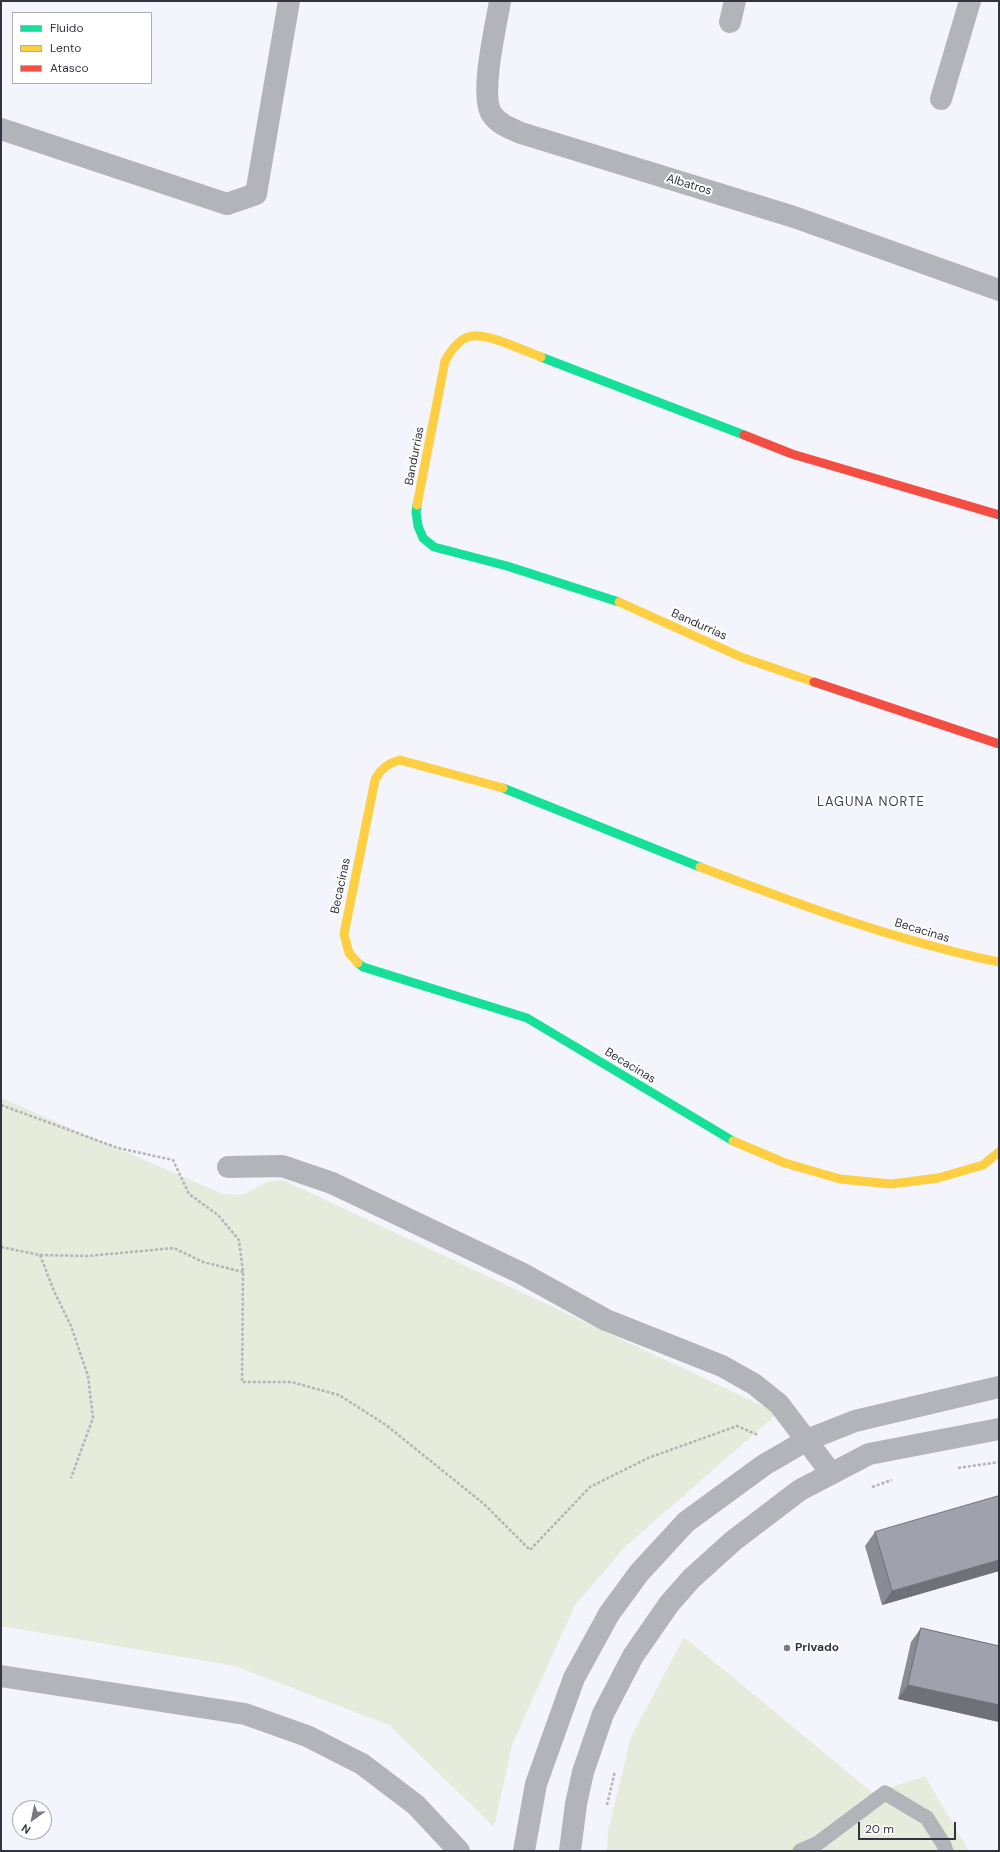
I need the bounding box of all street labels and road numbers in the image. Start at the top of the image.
street label: Albatros [665,171,713,199]
street label: Bandurrias [402,425,428,487]
street label: Bandurrias [669,606,729,644]
street label: Becacinas [328,857,354,915]
street label: Becacinas [893,916,951,946]
street label: Becacinas [602,1045,658,1087]

